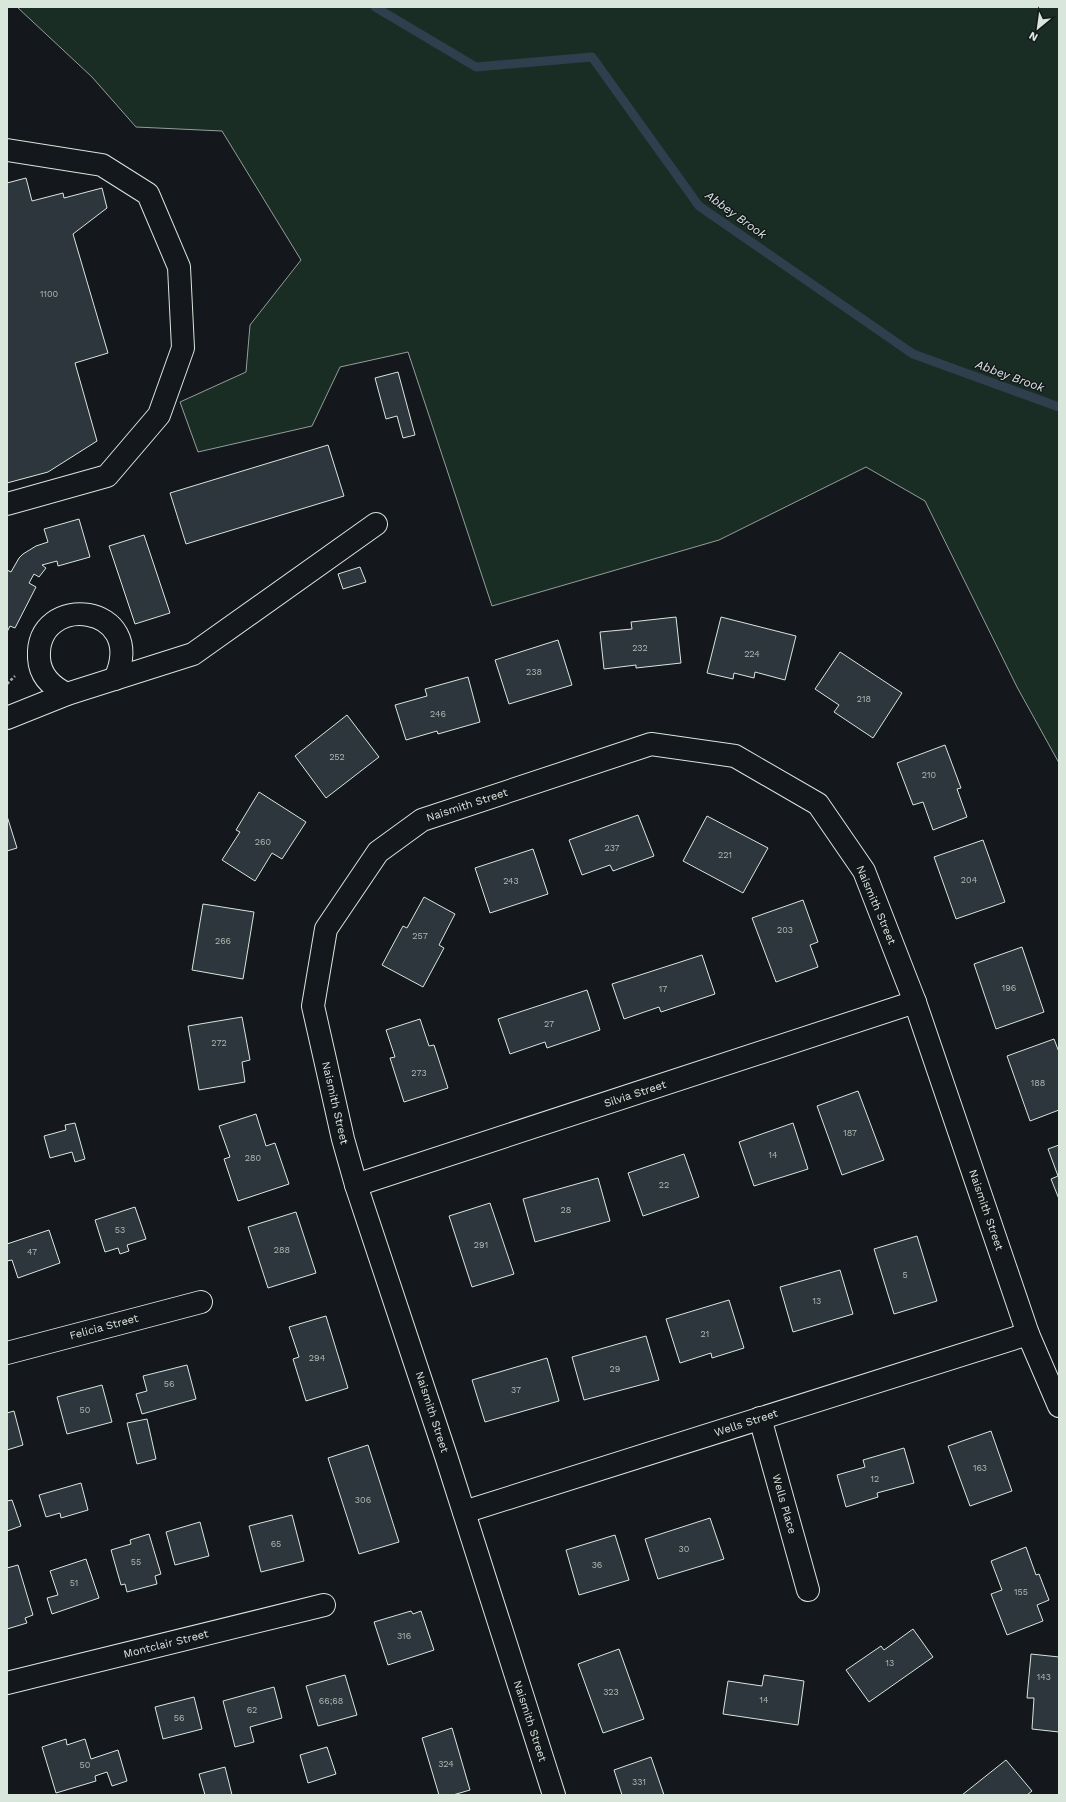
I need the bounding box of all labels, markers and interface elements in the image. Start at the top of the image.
north arrow [1018,8,1058,48]
text: N [1027,29,1040,44]
water label: Abbey Brook [702,188,770,242]
house number: 1100 [40,289,59,299]
water label: Abbey Brook [973,357,1047,395]
house number: 232 [632,643,648,653]
house number: 224 [744,649,760,659]
house number: 238 [526,667,542,677]
house number: 218 [857,694,871,704]
house number: 246 [430,709,446,719]
house number: 252 [329,752,345,762]
house number: 210 [922,770,937,780]
street label: Naismith Street [425,786,510,824]
house number: 260 [255,837,272,847]
house number: 237 [604,843,620,853]
house number: 221 [718,850,732,860]
street label: Naismith Street [853,863,899,947]
house number: 204 [961,875,978,885]
house number: 243 [503,876,519,886]
house number: 203 [777,925,793,935]
house number: 257 [412,931,428,941]
house number: 266 [215,936,231,946]
house number: 196 [1002,983,1016,993]
house number: 17 [659,984,667,994]
house number: 27 [544,1019,554,1029]
house number: 272 [211,1038,227,1048]
street label: Naismith Street [319,1060,351,1146]
house number: 273 [411,1068,427,1078]
street label: Silvia Street [602,1078,668,1110]
house number: 188 [1031,1078,1045,1088]
house number: 187 [843,1128,857,1138]
house number: 14 [768,1150,778,1160]
house number: 280 [245,1153,262,1163]
street label: Naismith Street [966,1168,1006,1252]
house number: 22 [659,1180,669,1190]
house number: 28 [561,1205,571,1215]
house number: 53 [115,1225,125,1235]
house number: 291 [474,1240,488,1250]
house number: 288 [274,1245,290,1255]
house number: 47 [27,1247,37,1257]
house number: 5 [902,1270,908,1280]
house number: 13 [813,1296,821,1306]
street label: Felicia Street [68,1311,140,1342]
house number: 21 [701,1329,709,1339]
house number: 294 [309,1353,326,1363]
house number: 29 [610,1364,620,1374]
street label: Naismith Street [413,1370,451,1455]
house number: 56 [164,1379,174,1389]
house number: 37 [511,1385,521,1395]
house number: 50 [80,1405,91,1415]
street label: Wells Street [713,1407,780,1439]
house number: 163 [973,1463,987,1473]
street label: Wells Place [769,1473,799,1535]
house number: 12 [871,1474,879,1484]
house number: 306 [355,1495,371,1505]
house number: 65 [271,1539,281,1549]
house number: 30 [679,1544,690,1554]
house number: 55 [131,1557,141,1567]
house number: 36 [592,1560,602,1570]
house number: 51 [70,1578,78,1588]
house number: 155 [1014,1587,1028,1597]
street label: Montclair Street [122,1627,210,1661]
house number: 316 [397,1631,411,1641]
house number: 13 [886,1658,894,1668]
house number: 143 [1037,1672,1051,1682]
street label: Naismith Street [511,1679,549,1764]
house number: 323 [603,1687,619,1697]
house number: 14 [759,1695,769,1705]
house number: 66;68 [319,1696,343,1706]
house number: 62 [247,1705,257,1715]
house number: 56 [174,1713,184,1723]
house number: 324 [438,1759,454,1769]
house number: 50 [80,1760,91,1770]
house number: 331 [632,1777,646,1787]

